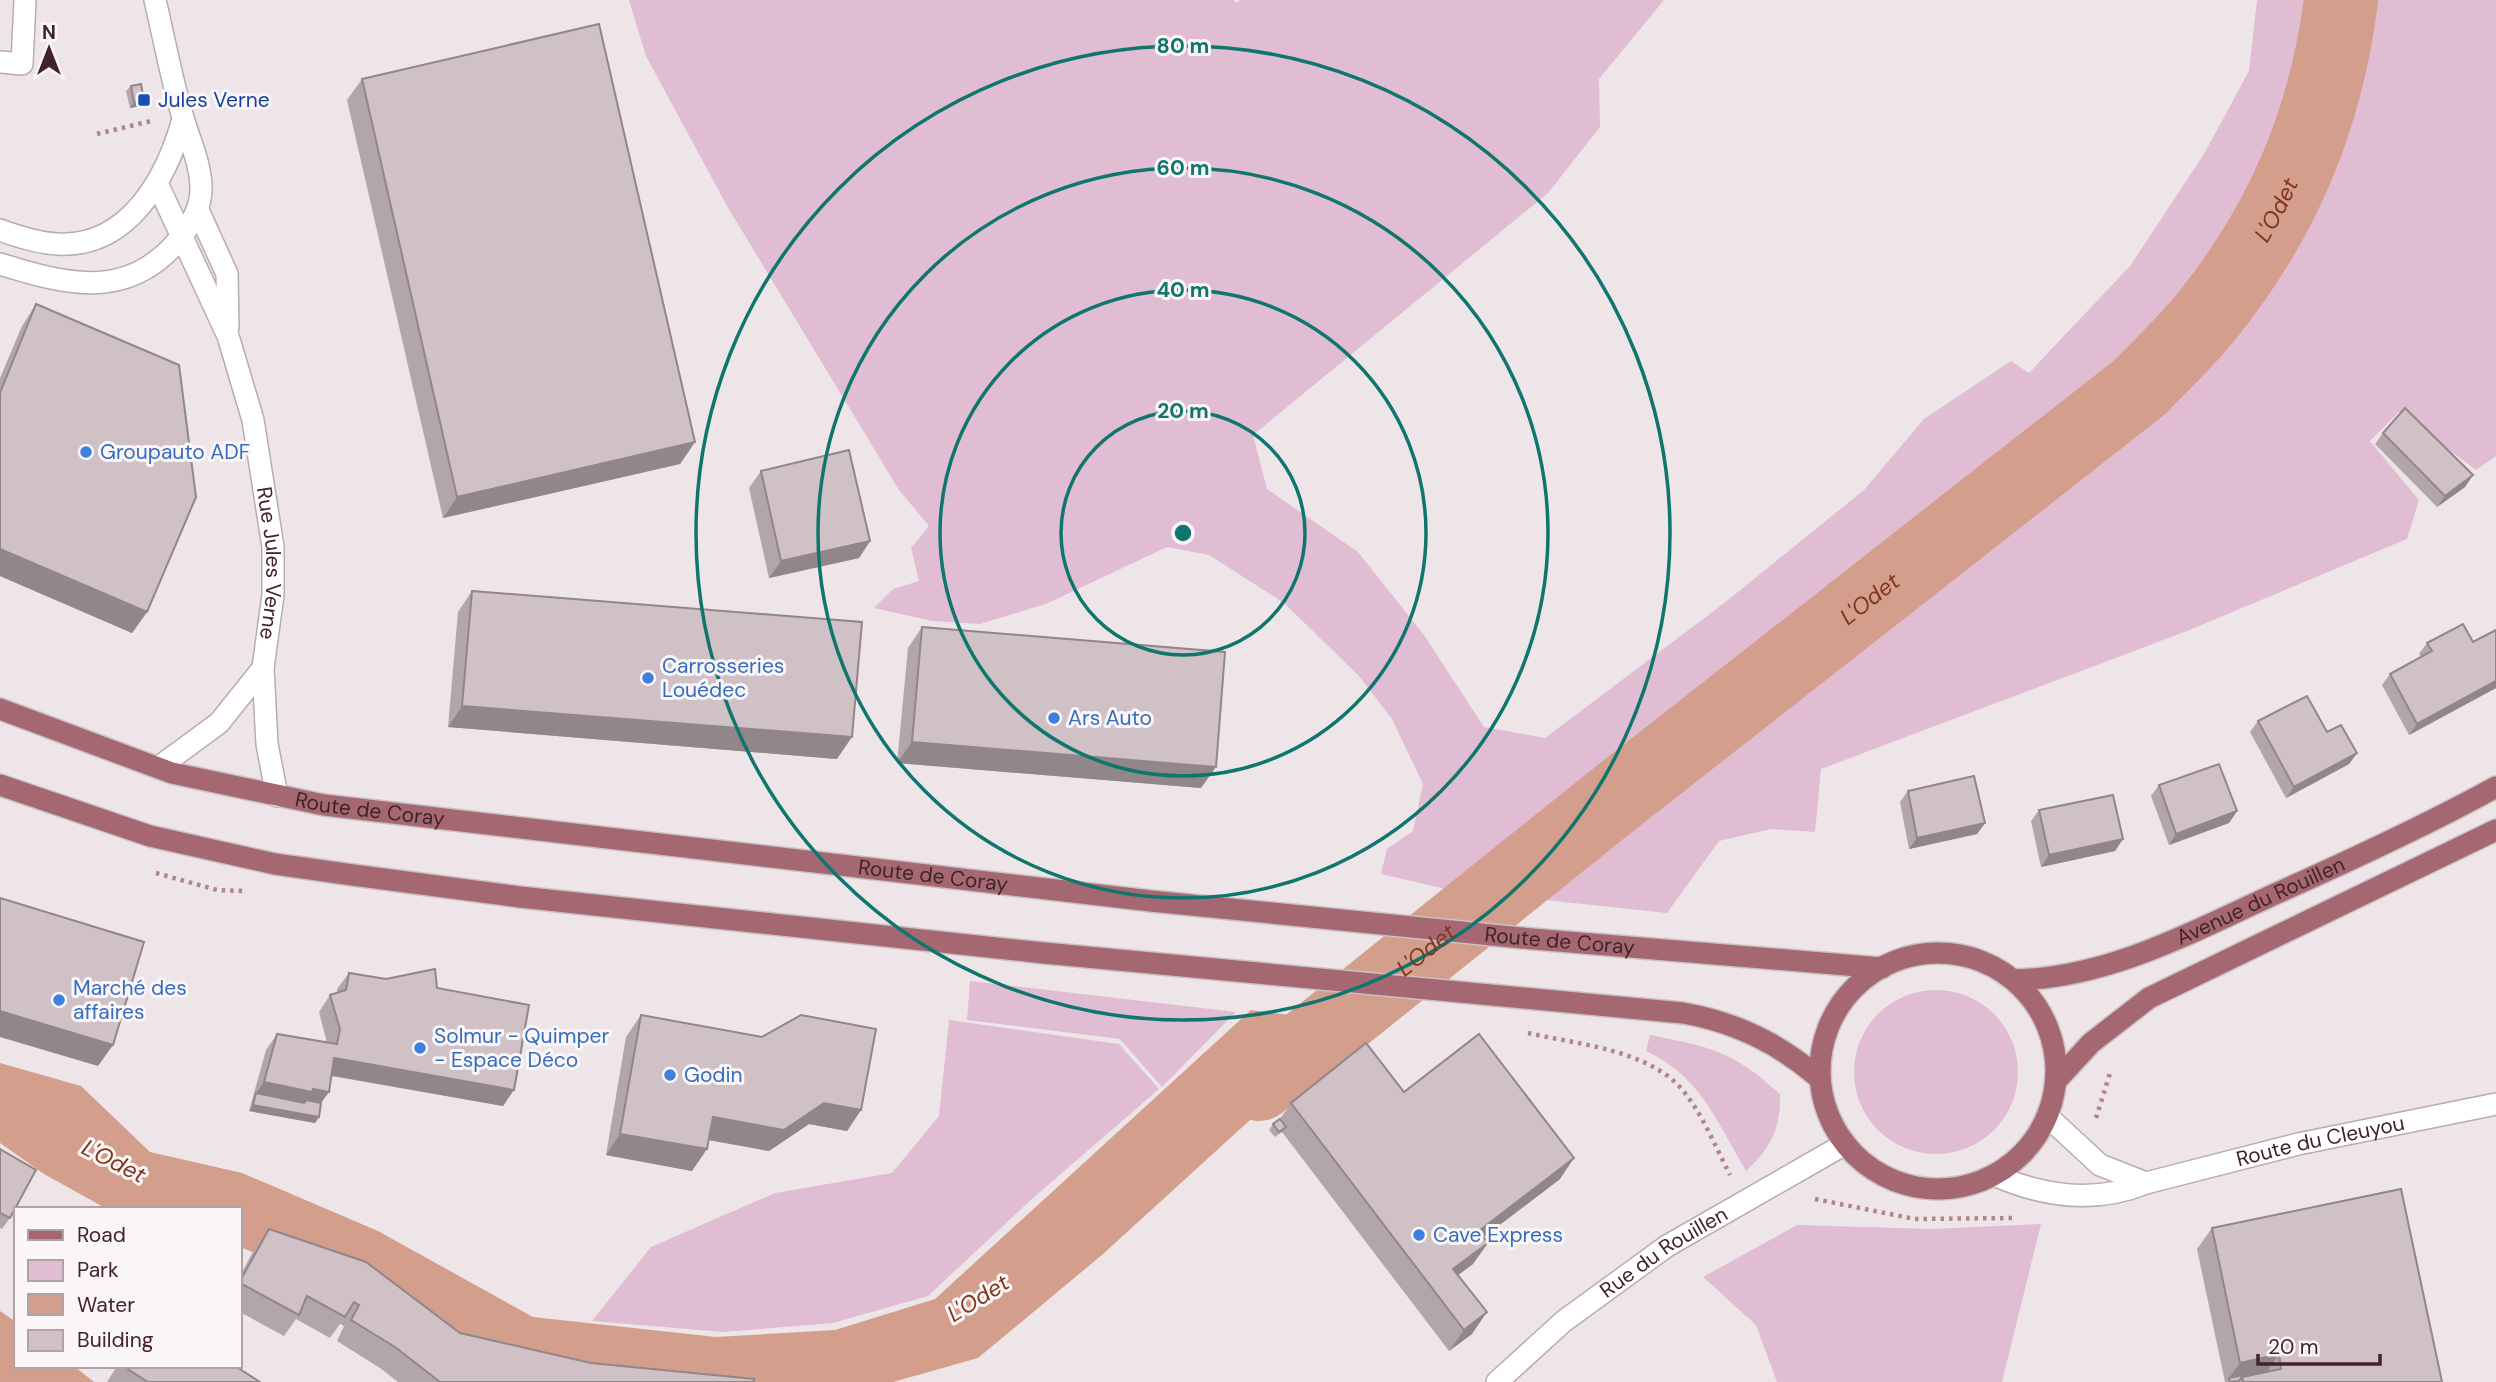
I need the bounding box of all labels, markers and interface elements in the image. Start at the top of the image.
north arrow [14,14,84,84]
text: N [42,20,56,45]
text: 80 m [1157,32,1209,60]
place label: Jules Verne [158,86,270,114]
marker: Jules Verne [136,92,152,108]
text: 60 m [1157,154,1209,182]
water label: L'Odet [2247,173,2305,247]
text: 40 m [1156,276,1210,304]
text: 20 m [1157,397,1209,425]
place label: Groupauto ADF [100,438,250,466]
marker: Groupauto ADF [78,444,94,460]
street label: Rue Jules Verne [250,485,287,642]
centre of rings [1171,521,1195,545]
water label: L'Odet [1834,566,1906,632]
place label: Carrosseries Louédec [662,652,784,704]
marker: Carrosseries Louédec [640,670,656,686]
place label: Ars Auto [1068,704,1152,732]
marker: Ars Auto [1046,710,1062,726]
street label: Route de Coray [293,785,447,833]
street label: Avenue du Rouillen [2172,850,2349,952]
street label: Route de Coray [857,853,1010,898]
water label: L'Odet [1390,917,1462,983]
street label: Route de Coray [1483,920,1636,961]
place label: Marché des affaires [73,974,187,1026]
marker: Marché des affaires [51,992,67,1008]
place label: Solmur - Quimper - Espace Déco [434,1022,609,1074]
marker: Solmur - Quimper - Espace Déco [412,1040,428,1056]
place label: Godin [684,1061,743,1089]
marker: Godin [662,1067,678,1083]
street label: Route du Cleuyou [2233,1109,2407,1173]
water label: L'Odet [77,1132,151,1190]
street label: Rue du Rouillen [1594,1200,1733,1304]
legend [14,1207,242,1368]
text: Road [77,1221,126,1249]
place label: Cave Express [1433,1221,1563,1249]
marker: Cave Express [1411,1227,1427,1243]
text: Park [77,1256,119,1284]
water label: L'Odet [941,1267,1015,1329]
text: Water [77,1291,135,1319]
scale bar [2258,1322,2380,1366]
text: Building [77,1326,154,1354]
text: 20 m [2268,1333,2319,1361]

